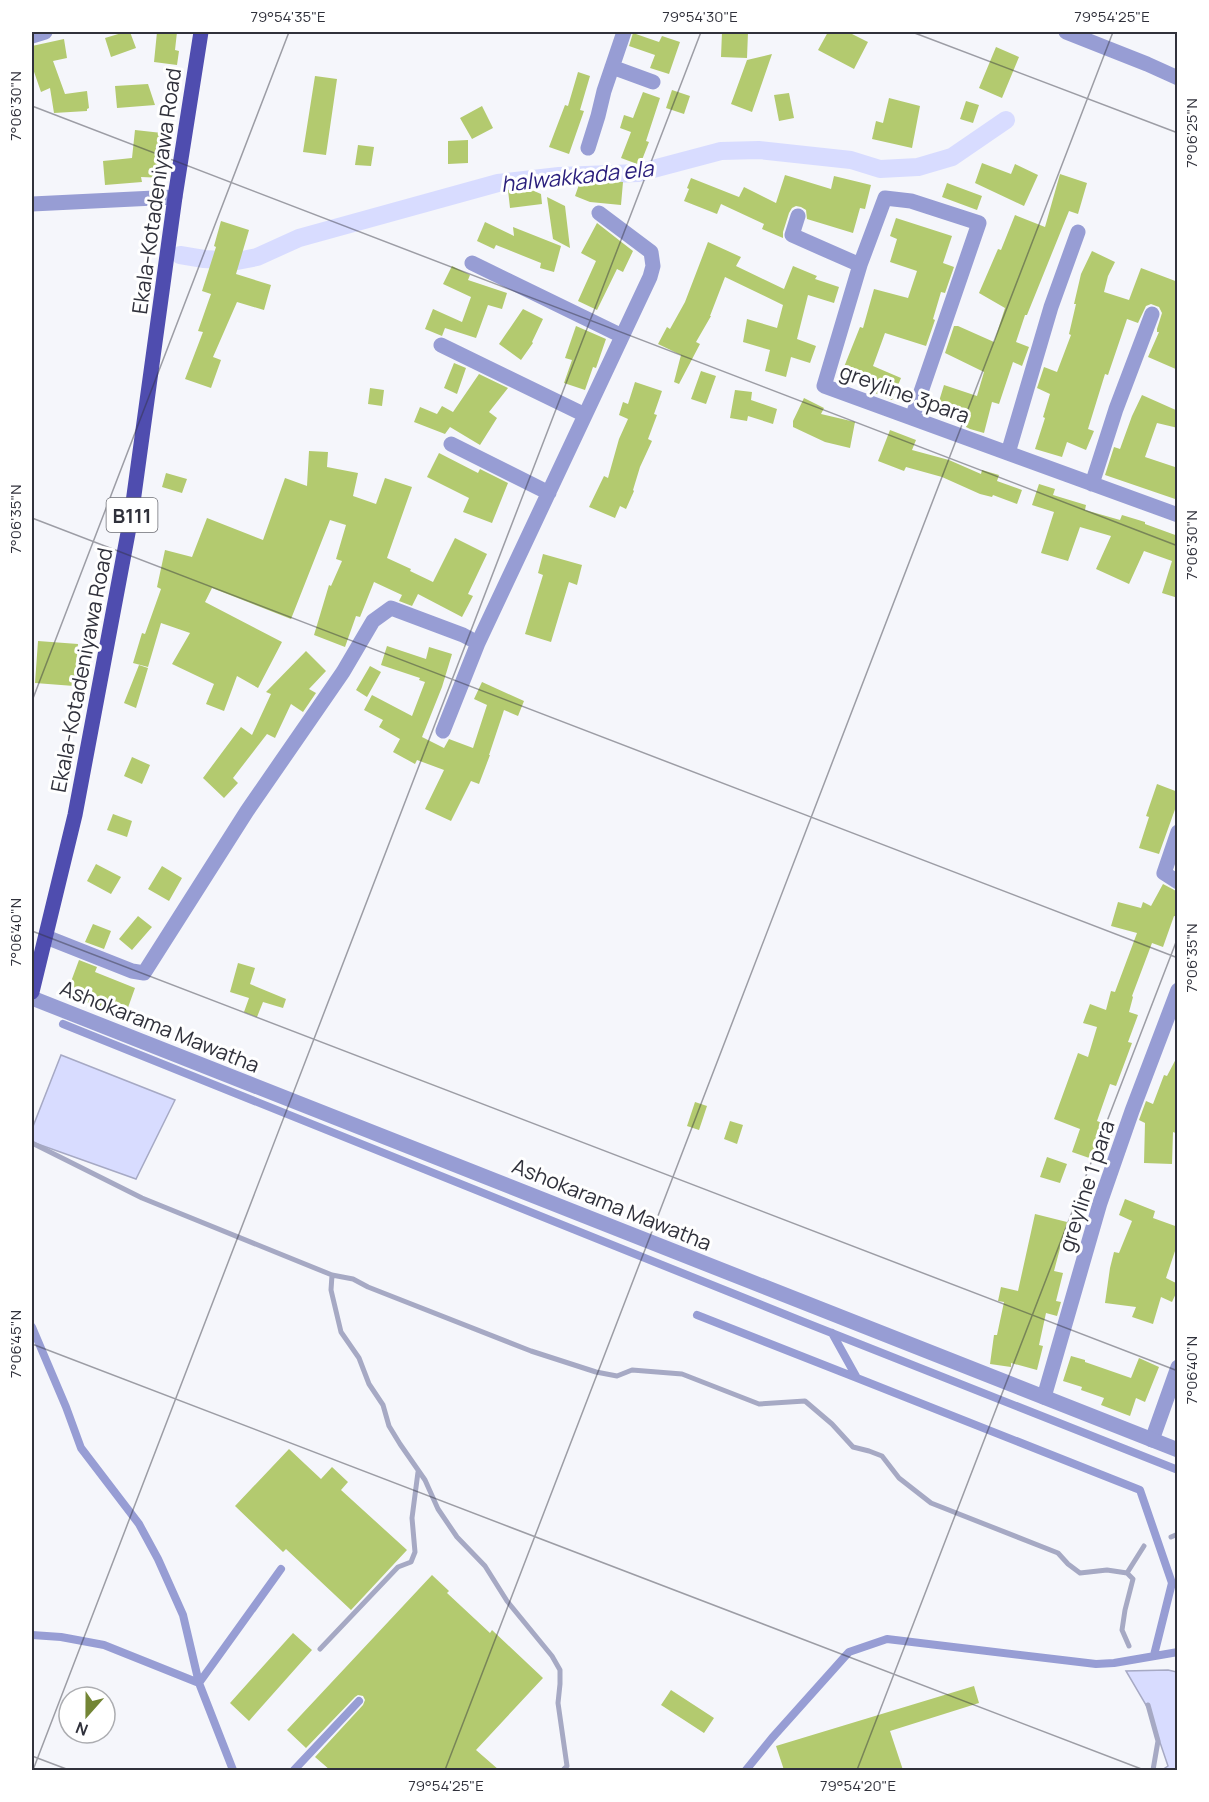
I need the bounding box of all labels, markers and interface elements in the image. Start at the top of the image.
text: 79°54'35"E [250,6,326,27]
text: 79°54'30"E [662,6,738,27]
text: 79°54'25"E [1074,6,1150,27]
street label: Ekala-Kotadeniyawa Road [125,66,187,316]
text: 7°06'30"N [5,71,26,141]
text: 7°06'25"N [1181,98,1202,168]
water label: halwakkada ela [499,153,656,199]
street label: greyline 3para [836,357,974,429]
text: 7°06'35"N [5,484,26,554]
road number: B111 [106,498,158,532]
text: 7°06'30"N [1181,510,1202,580]
street label: Ekala-Kotadeniyawa Road [44,545,118,795]
text: 7°06'40"N [5,898,26,966]
text: 7°06'35"N [1181,923,1202,993]
street label: Ashokarama Mawatha [56,973,264,1079]
street label: greyline 1 para [1052,1117,1120,1255]
street label: Ashokarama Mawatha [508,1151,716,1257]
text: 7°06'45"N [5,1310,26,1378]
text: 7°06'40"N [1181,1336,1202,1404]
north arrow [57,1685,117,1745]
text: N [72,1717,91,1741]
text: 79°54'25"E [408,1775,484,1796]
text: 79°54'20"E [820,1775,896,1796]

